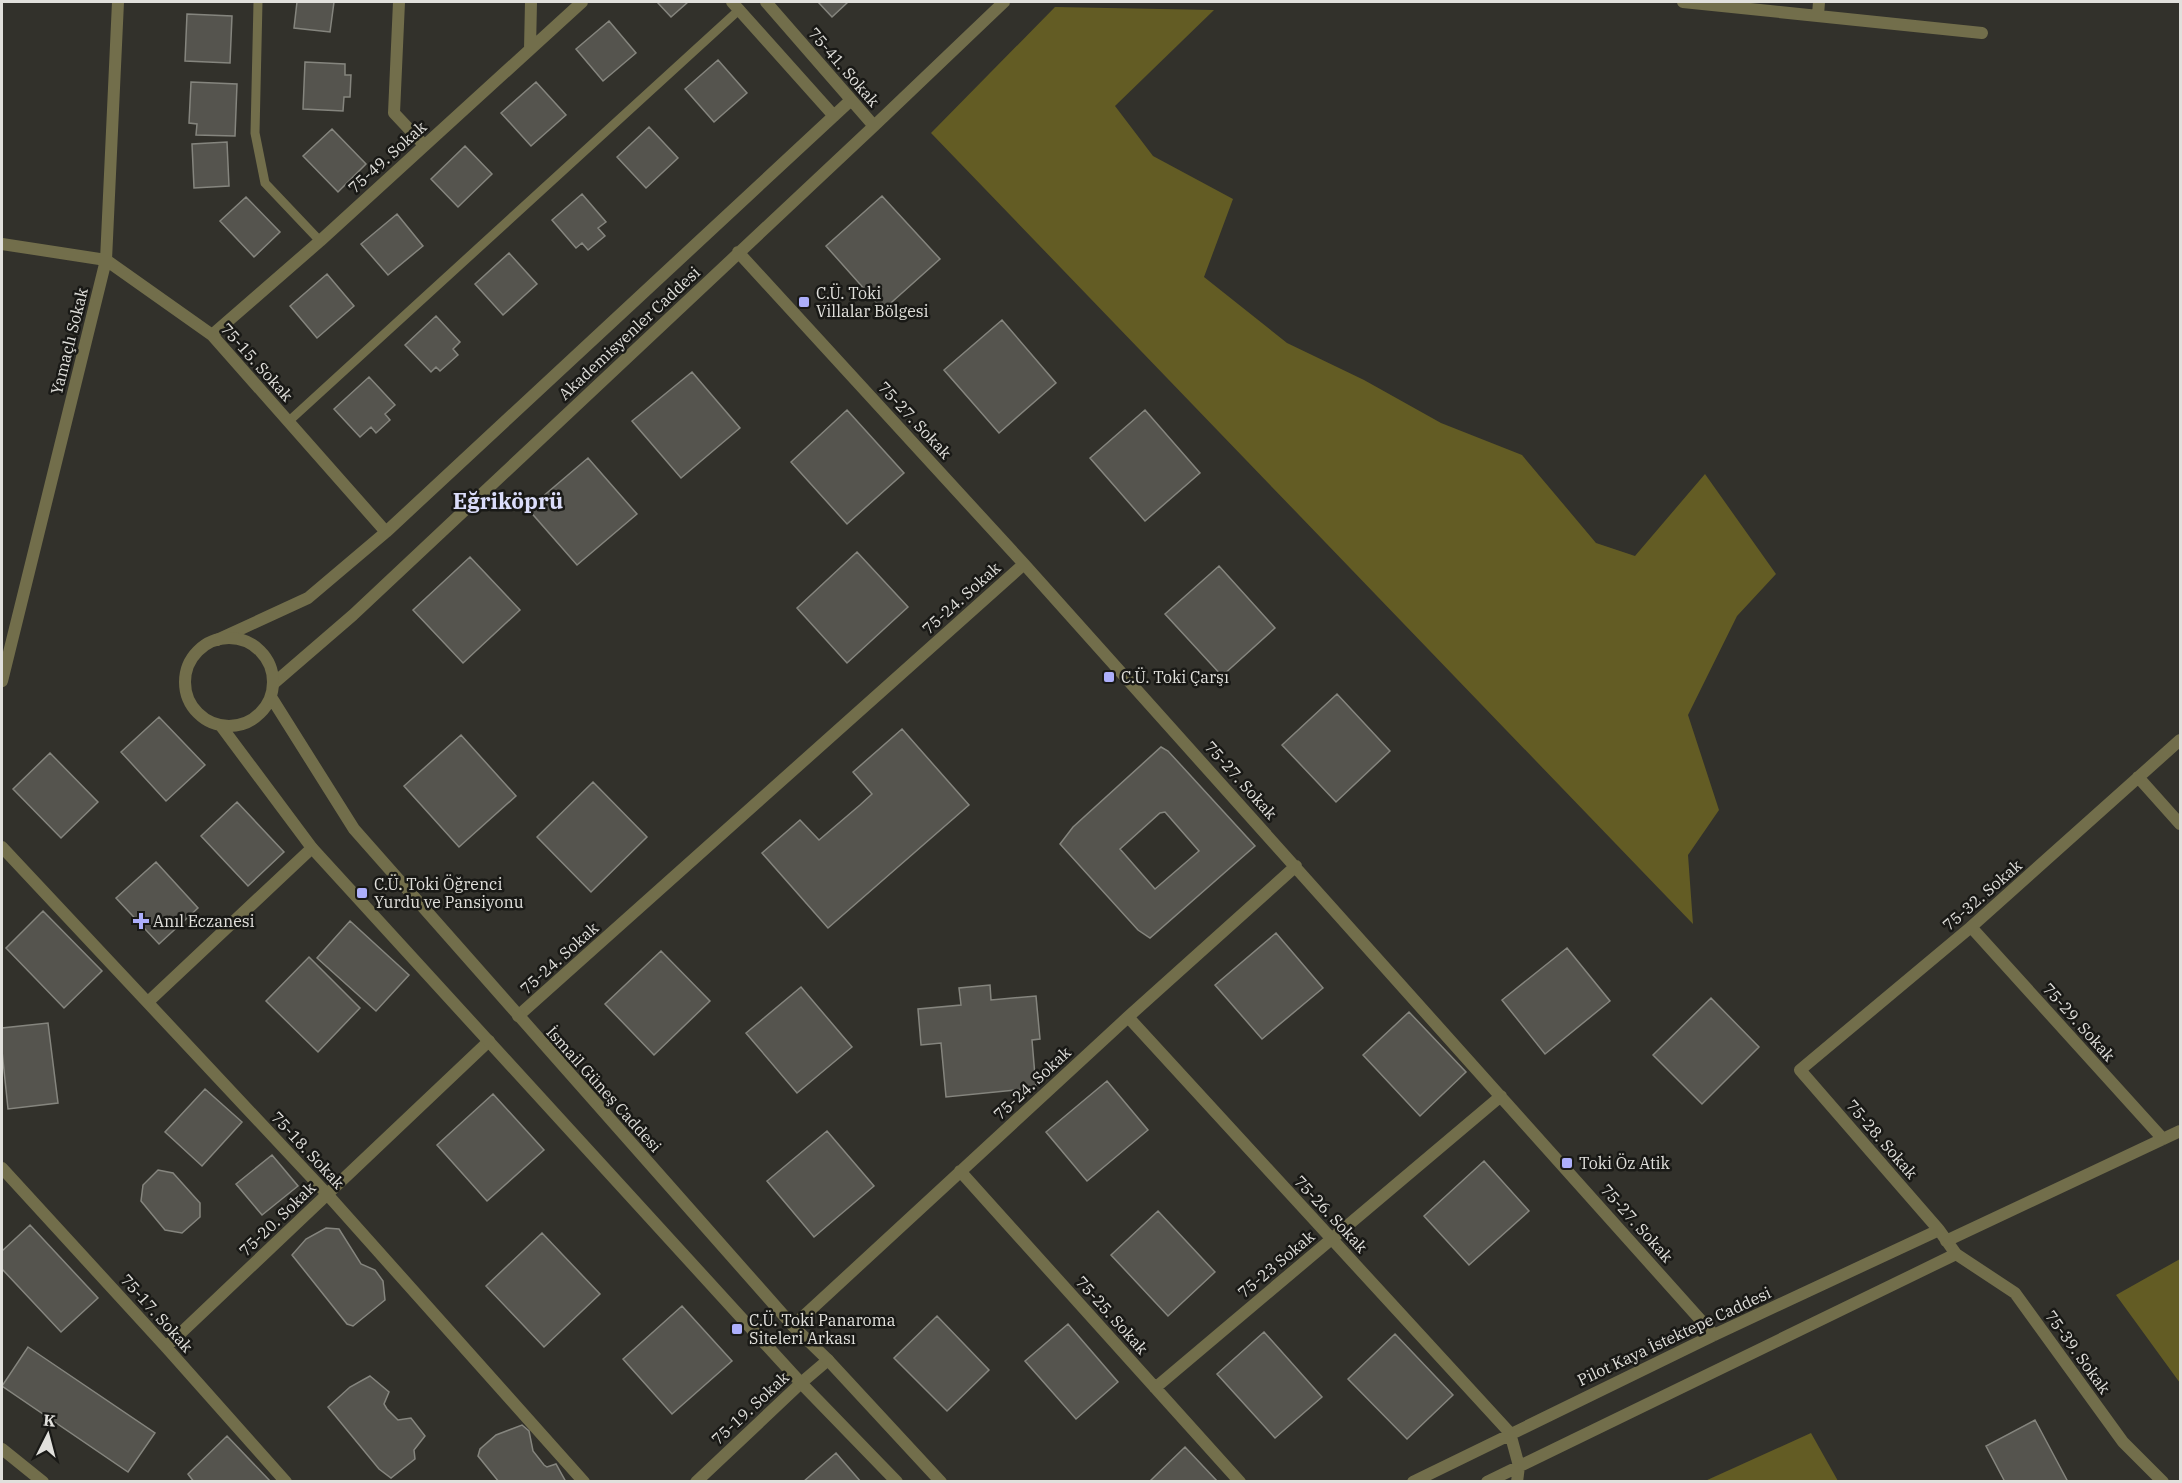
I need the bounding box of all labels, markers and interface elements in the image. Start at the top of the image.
street label: 75-41. Sokak [804,23,884,111]
street label: 75-49. Sokak [344,116,431,197]
street label: Akademisyenler Caddesi [554,262,704,404]
place label: C.Ü. Toki Villalar Bölgesi [816,283,929,321]
street label: Yamaçlı Sokak [46,285,92,397]
marker: C.Ü. Toki Villalar Bölgesi [797,295,811,309]
street label: 75-15. Sokak [217,319,298,406]
street label: 75-27. Sokak [874,377,956,463]
district label: Eğriköprü [453,486,563,515]
street label: 75-24. Sokak [918,557,1005,638]
place label: C.Ü. Toki Çarşı [1121,667,1229,687]
marker: C.Ü. Toki Çarşı [1102,670,1116,684]
street label: 75-27. Sokak [1201,737,1282,824]
street label: 75-32. Sokak [1938,855,2026,935]
place label: C.Ü. Toki Öğrenci Yurdu ve Pansiyonu [374,874,524,912]
marker: C.Ü. Toki Öğrenci Yurdu ve Pansiyonu [355,886,369,900]
place label: Anıl Eczanesi [153,911,255,931]
marker: Anıl Eczanesi [134,914,148,928]
street label: 75-24. Sokak [516,917,603,998]
street label: 75-29. Sokak [2039,979,2120,1066]
street label: İsmail Güneş Caddesi [542,1022,666,1156]
street label: 75-24. Sokak [989,1042,1075,1124]
street label: 75-28. Sokak [1842,1095,1922,1183]
street label: 75-18. Sokak [267,1107,349,1193]
place label: Toki Öz Atik [1579,1153,1671,1173]
marker: Toki Öz Atik [1560,1156,1574,1170]
street label: 75-26. Sokak [1290,1171,1372,1257]
street label: 75-20. Sokak [235,1177,320,1260]
street label: 75-27. Sokak [1597,1180,1678,1267]
street label: 75-23 Sokak [1233,1226,1319,1302]
street label: 75-17. Sokak [117,1270,198,1357]
street label: 75-25. Sokak [1072,1272,1153,1359]
street label: Pilot Kaya İstektepe Caddesi [1574,1282,1774,1390]
street label: 75-39. Sokak [2041,1306,2115,1398]
place label: C.Ü. Toki Panaroma Siteleri Arkası [749,1310,896,1348]
marker: C.Ü. Toki Panaroma Siteleri Arkası [730,1322,744,1336]
street label: 75-19. Sokak [707,1367,793,1449]
north arrow [18,1405,78,1465]
text: K [42,1409,57,1431]

